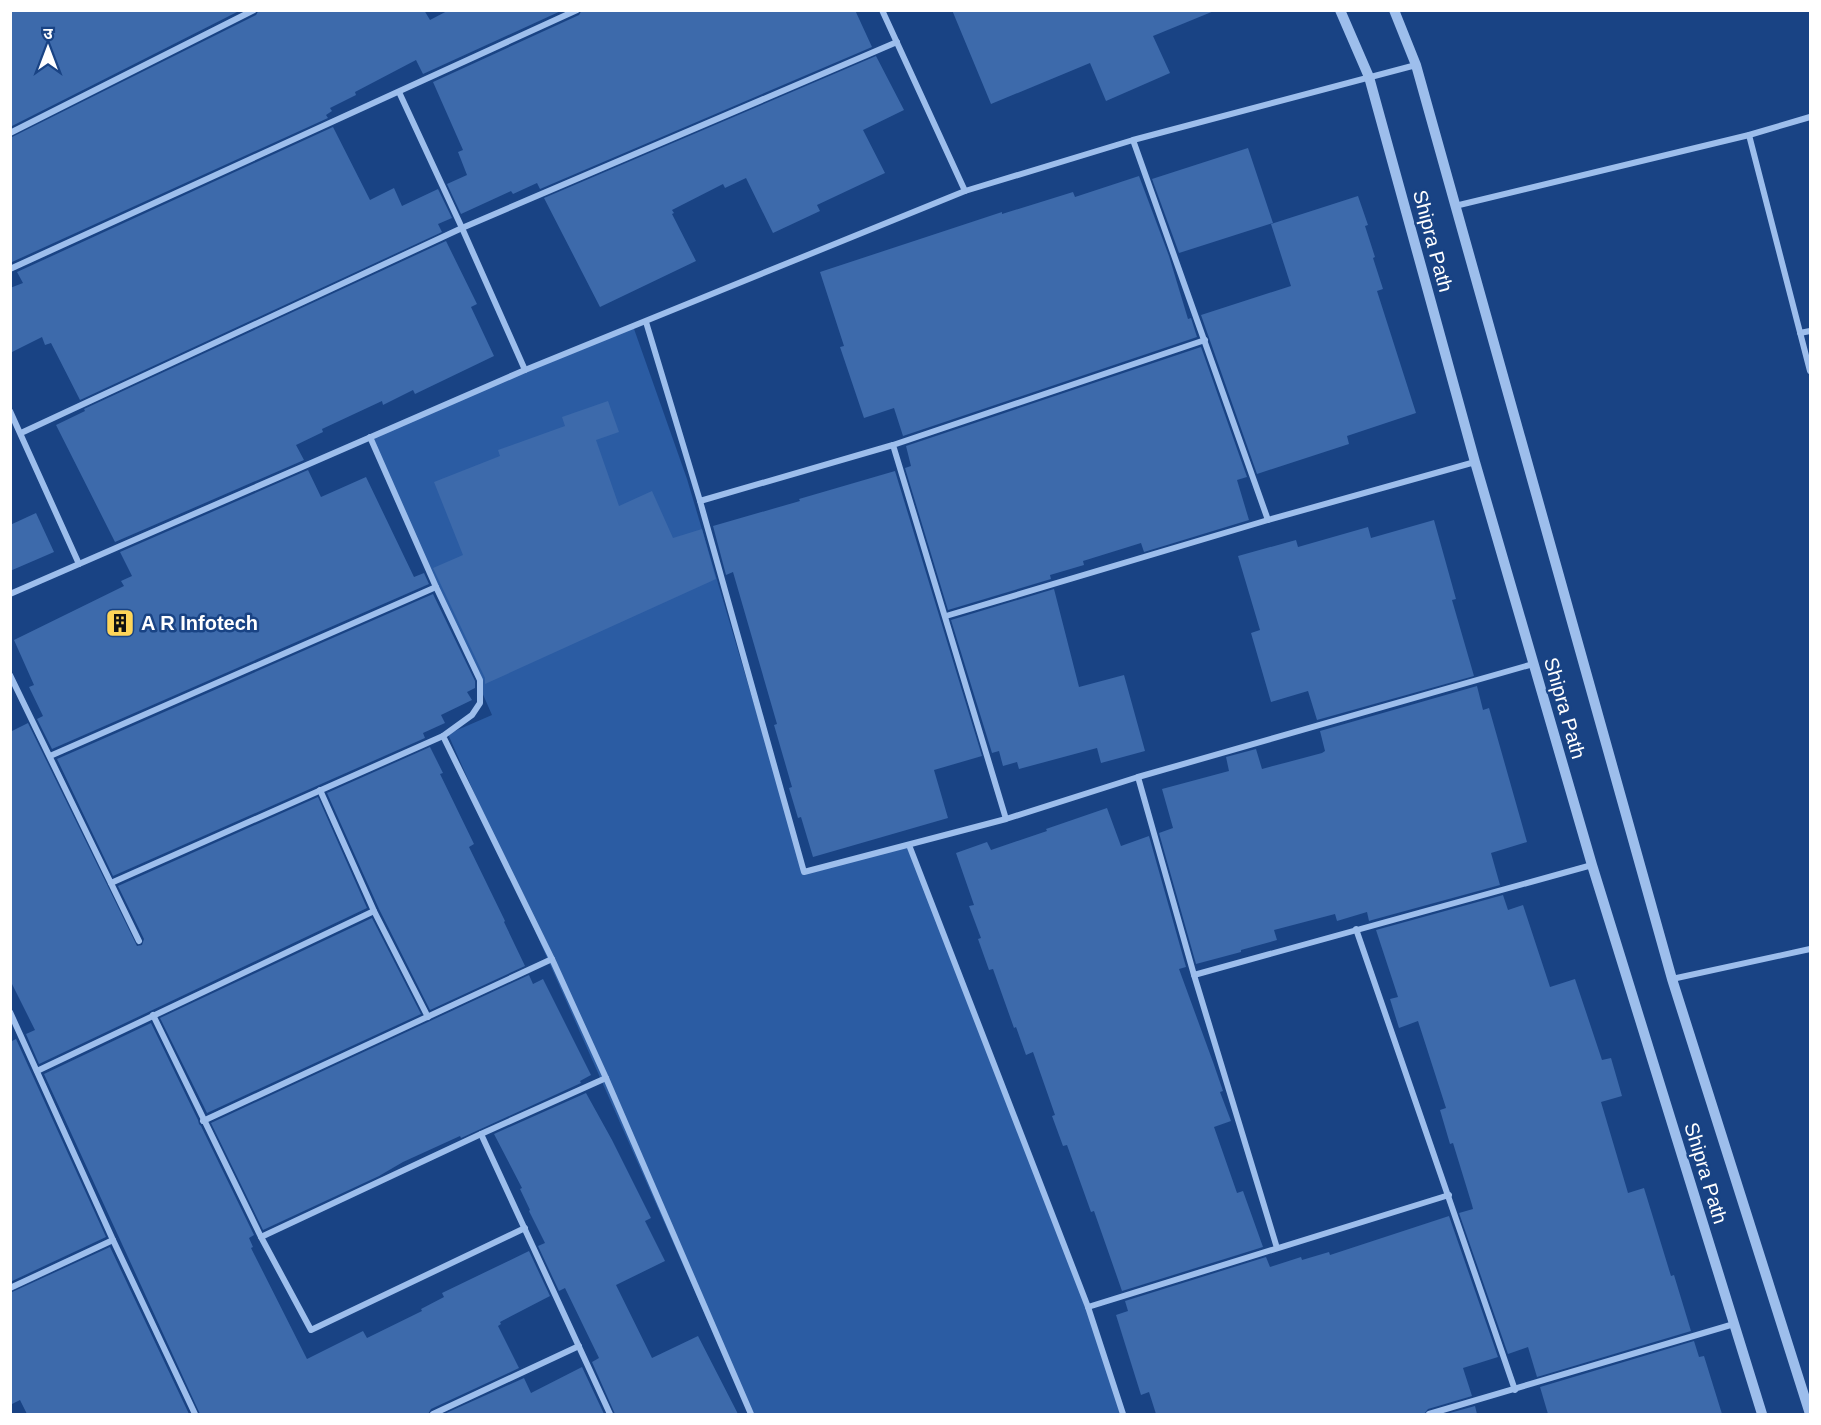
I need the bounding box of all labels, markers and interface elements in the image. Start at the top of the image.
north arrow [18,18,78,78]
text: उ [43,25,53,42]
street label: Shipra Path [1409,188,1457,294]
building icon: A R Infotech [104,607,136,639]
place label: A R Infotech [141,612,258,634]
street label: Shipra Path [1540,655,1590,761]
street label: Shipra Path [1680,1120,1732,1226]

